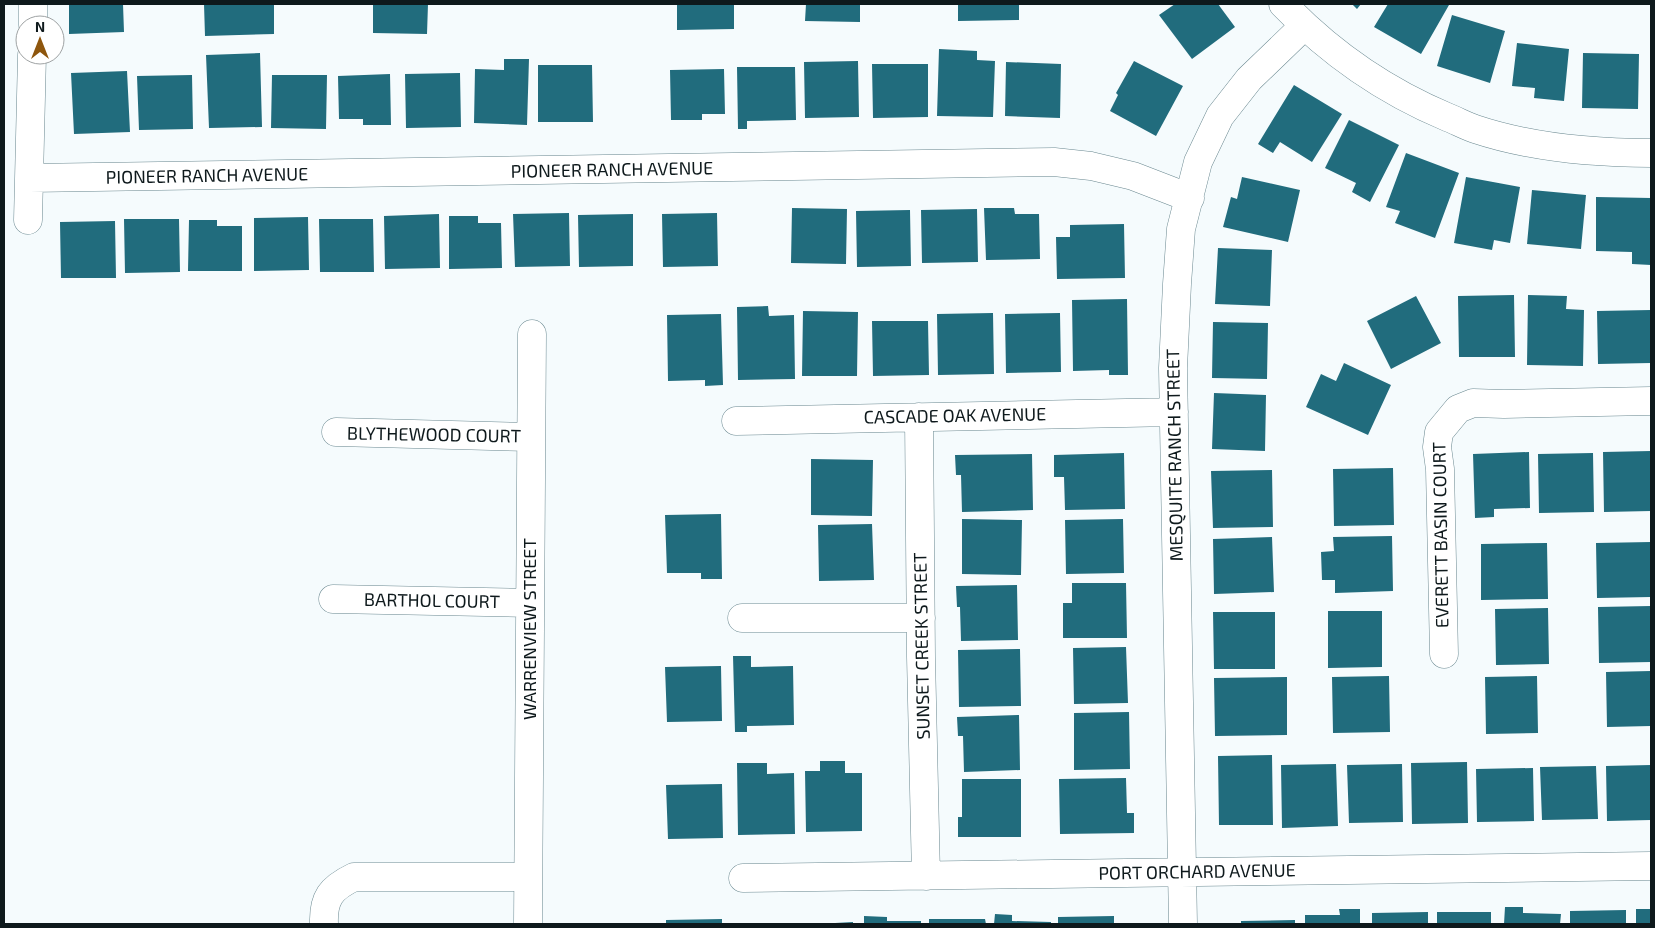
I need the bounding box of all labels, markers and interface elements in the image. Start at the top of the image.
north arrow [15,15,65,65]
text: N [35,18,45,35]
street label: PIONEER RANCH AVENUE [511,156,713,182]
street label: PIONEER RANCH AVENUE [106,162,308,188]
street label: MESQUITE RANCH STREET [1161,348,1187,562]
street label: CASCADE OAK AVENUE [863,402,1046,428]
street label: BLYTHEWOOD COURT [347,421,522,447]
street label: EVERETT BASIN COURT [1427,441,1453,628]
street label: WARRENVIEW STREET [518,538,540,720]
street label: SUNSET CREEK STREET [908,552,934,740]
street label: BARTHOL COURT [364,588,501,612]
street label: PORT ORCHARD AVENUE [1098,858,1296,884]

